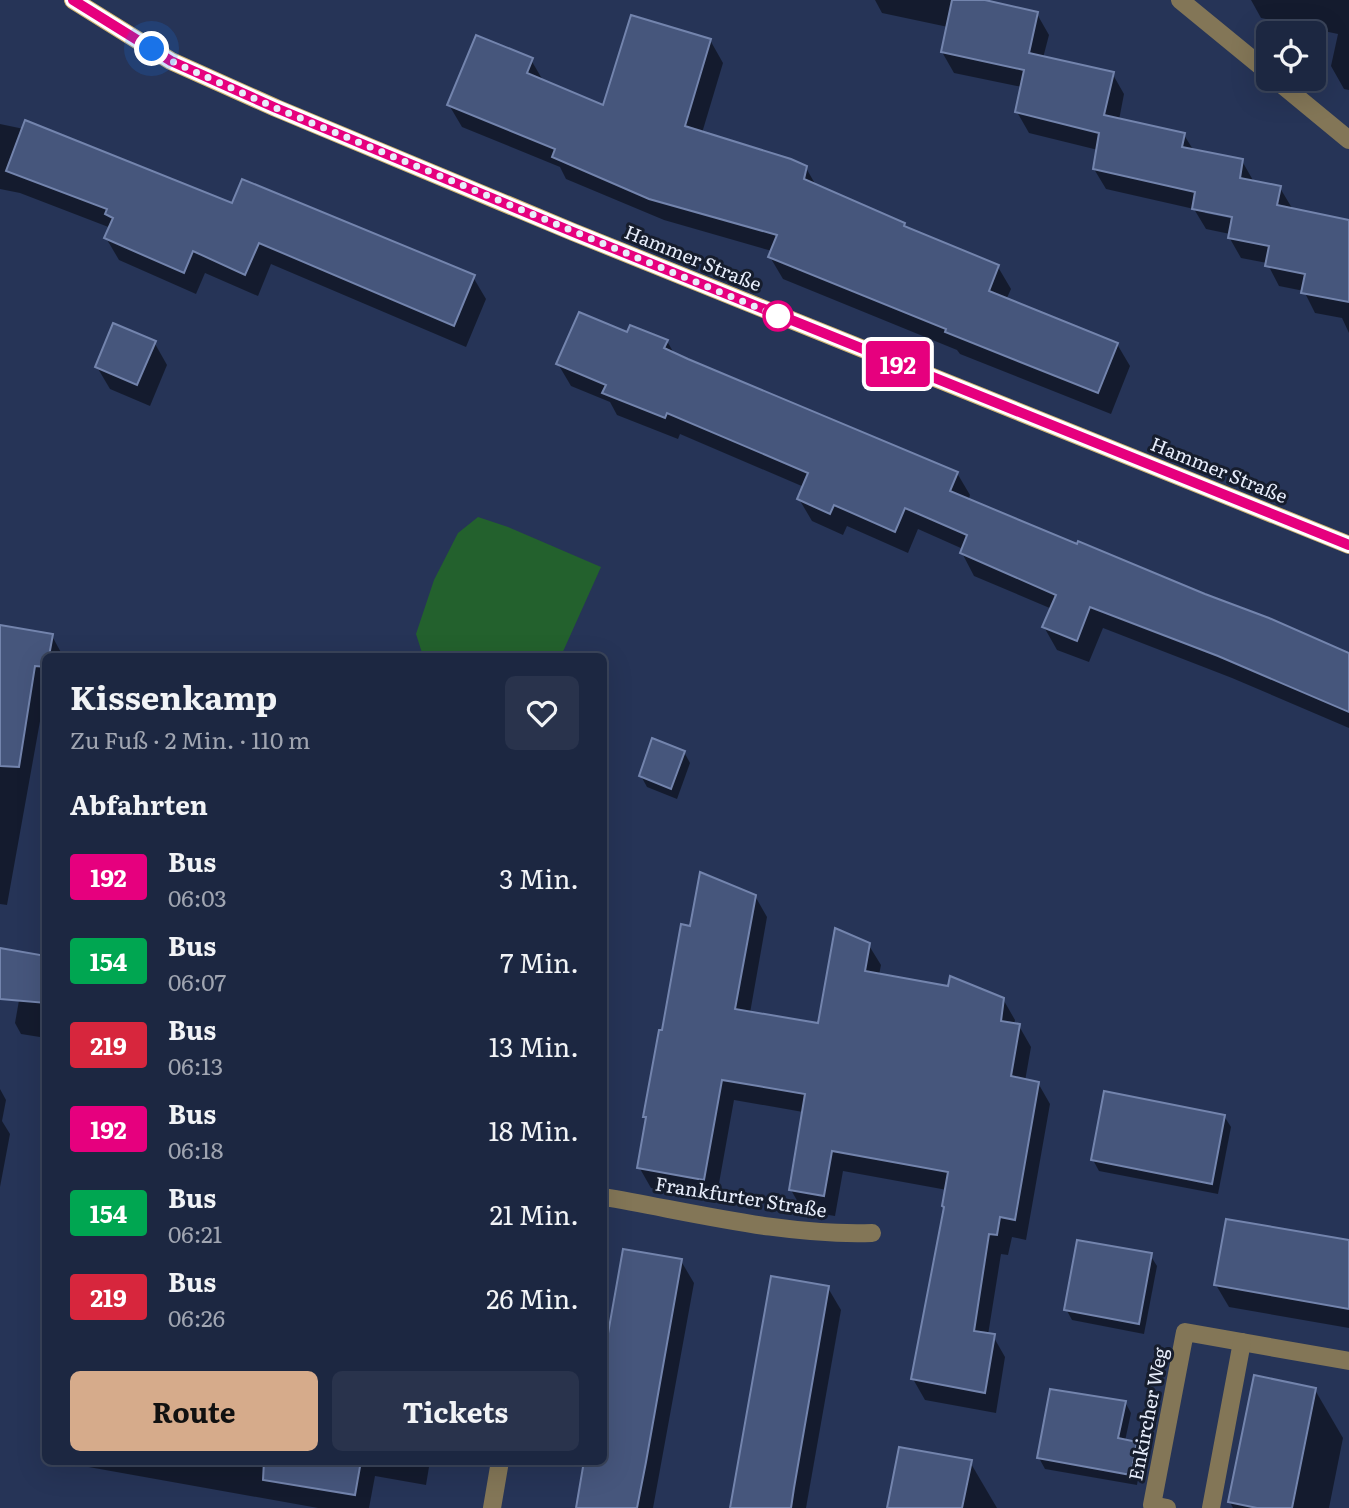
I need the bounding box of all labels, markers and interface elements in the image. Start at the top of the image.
map controls [1256,21,1326,91]
button: locate [1256,21,1326,91]
your location [134,31,169,66]
street label: Hammer Straße [621,217,766,297]
unlabelled marker [763,301,793,331]
line badge: 192 [858,341,938,387]
text: 192 [880,346,916,381]
street label: Hammer Straße [1147,429,1292,509]
text: Kissenkamp [70,671,277,720]
button: heart [505,676,579,750]
text: Zu Fuß · 2 Min. · 110 m [70,722,310,756]
text: Abfahrten [70,784,208,823]
text: Bus [168,841,216,880]
text: 3 Min. [499,858,579,897]
text: 192 [90,859,127,894]
text: 06:03 [168,880,227,914]
text: Bus [168,925,216,964]
text: 7 Min. [500,942,579,981]
text: 154 [90,943,127,978]
text: 06:07 [168,964,226,998]
text: Bus [168,1009,216,1048]
text: 13 Min. [489,1026,579,1065]
text: 219 [90,1027,127,1062]
text: 06:13 [168,1048,223,1082]
text: Bus [168,1093,216,1132]
text: 18 Min. [489,1110,579,1149]
text: 192 [90,1111,127,1146]
text: 06:18 [168,1132,223,1166]
street label: Frankfurter Straße [653,1169,829,1223]
text: Bus [168,1177,216,1216]
text: 21 Min. [490,1194,579,1233]
text: 154 [90,1195,127,1230]
text: 06:21 [168,1216,222,1250]
text: Bus [168,1261,216,1300]
text: 26 Min. [486,1278,579,1317]
text: 219 [90,1279,127,1314]
text: 06:26 [168,1300,225,1334]
street label: Enkircher Weg [1120,1344,1174,1483]
button: Route [70,1371,318,1451]
button: Tickets [332,1371,579,1451]

